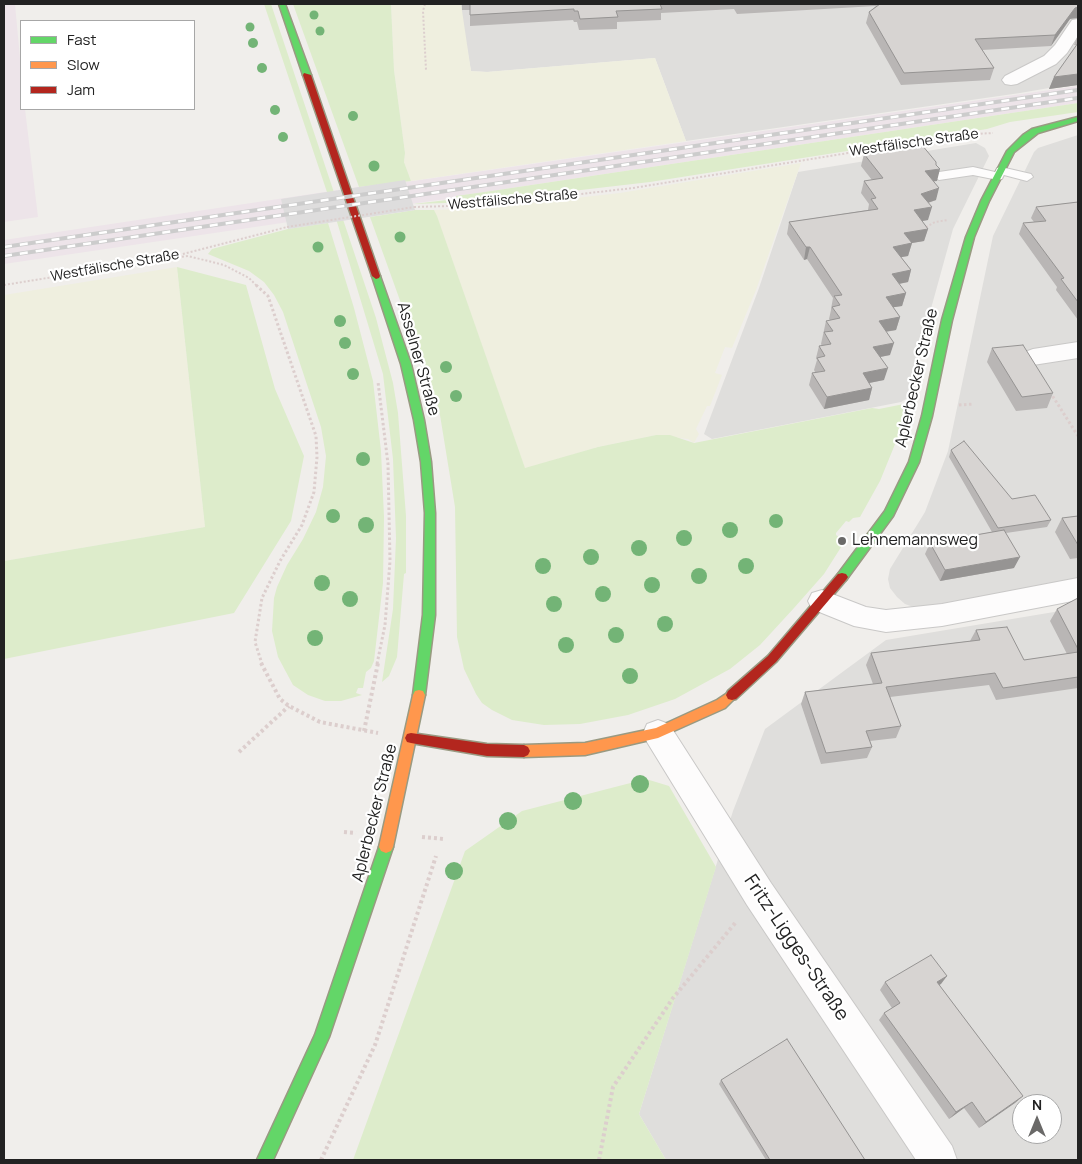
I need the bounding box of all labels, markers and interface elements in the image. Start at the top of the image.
legend [20,20,195,110]
text: Fast [67,29,96,50]
text: Slow [67,54,100,75]
text: Jam [67,79,95,100]
street label: Westfälische Straße [848,126,980,160]
street label: Westfälische Straße [447,186,579,214]
street label: Westfälische Straße [49,246,181,286]
street label: Asselner Straße [393,300,443,418]
street label: Aplerbecker Straße [892,307,942,449]
place label: Lehnemannsweg [852,531,978,551]
marker: Lehnemannsweg [836,535,848,547]
street label: Aplerbecker Straße [349,742,401,884]
street label: Fritz-Ligges-Straße [739,871,853,1025]
north arrow [1012,1094,1062,1144]
text: N [1032,1095,1042,1114]

